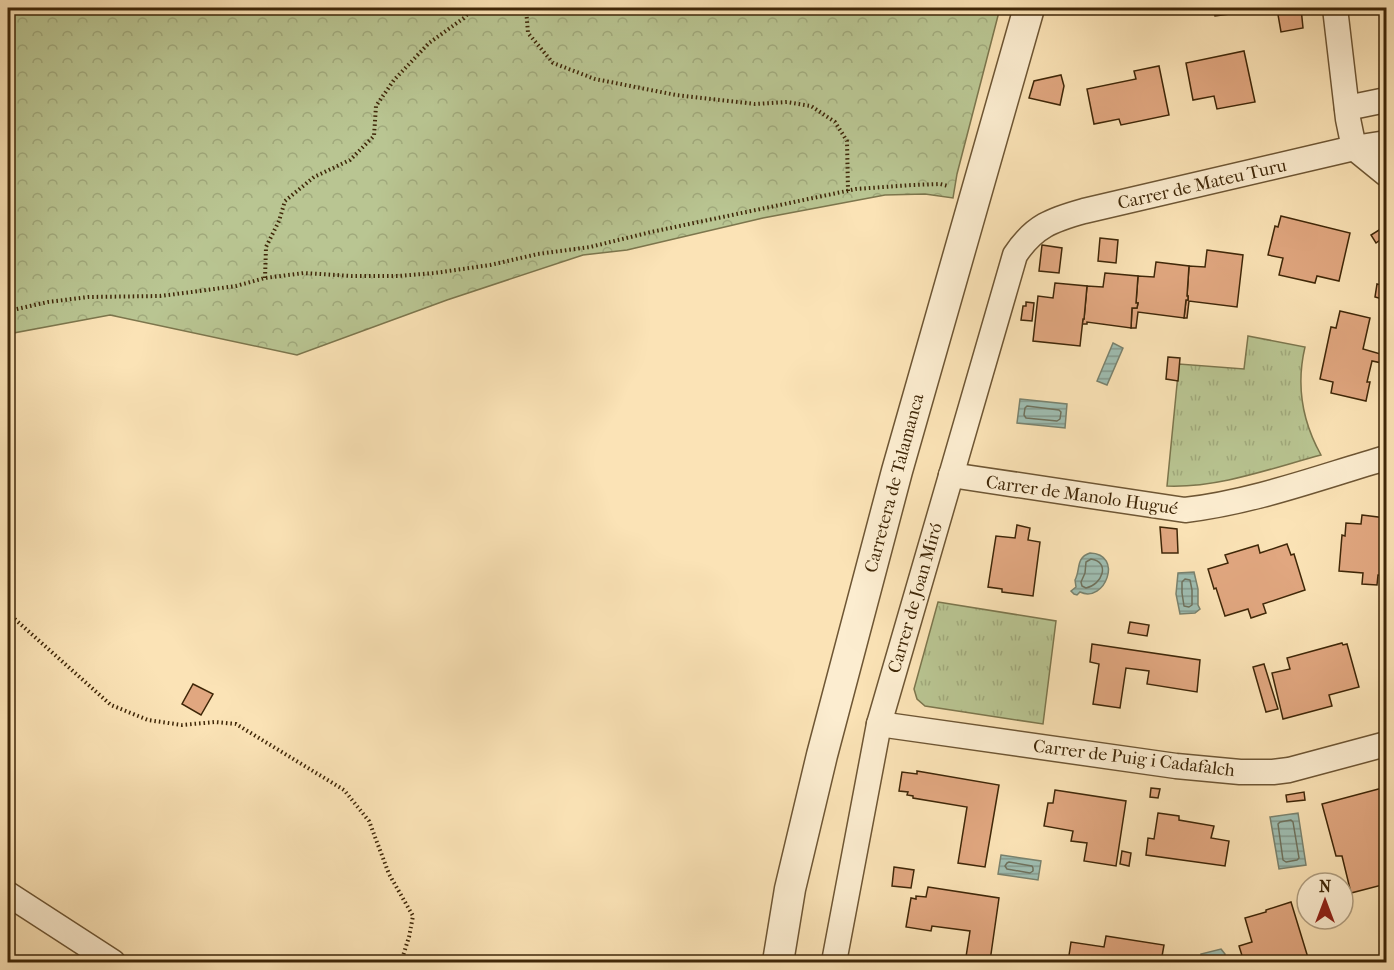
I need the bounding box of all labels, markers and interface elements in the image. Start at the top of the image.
street label: Carrer de Mateu Turu [1116,155,1289,214]
street label: Carretera de Talamanca [860,391,929,575]
street label: Carrer de Manolo Hugué [985,472,1179,519]
street label: Carrer de Joan Miró [884,521,947,676]
street label: Carrer de Puig i Cadafalch [1032,736,1236,781]
north arrow [1295,871,1355,931]
text: N [1319,877,1332,896]

